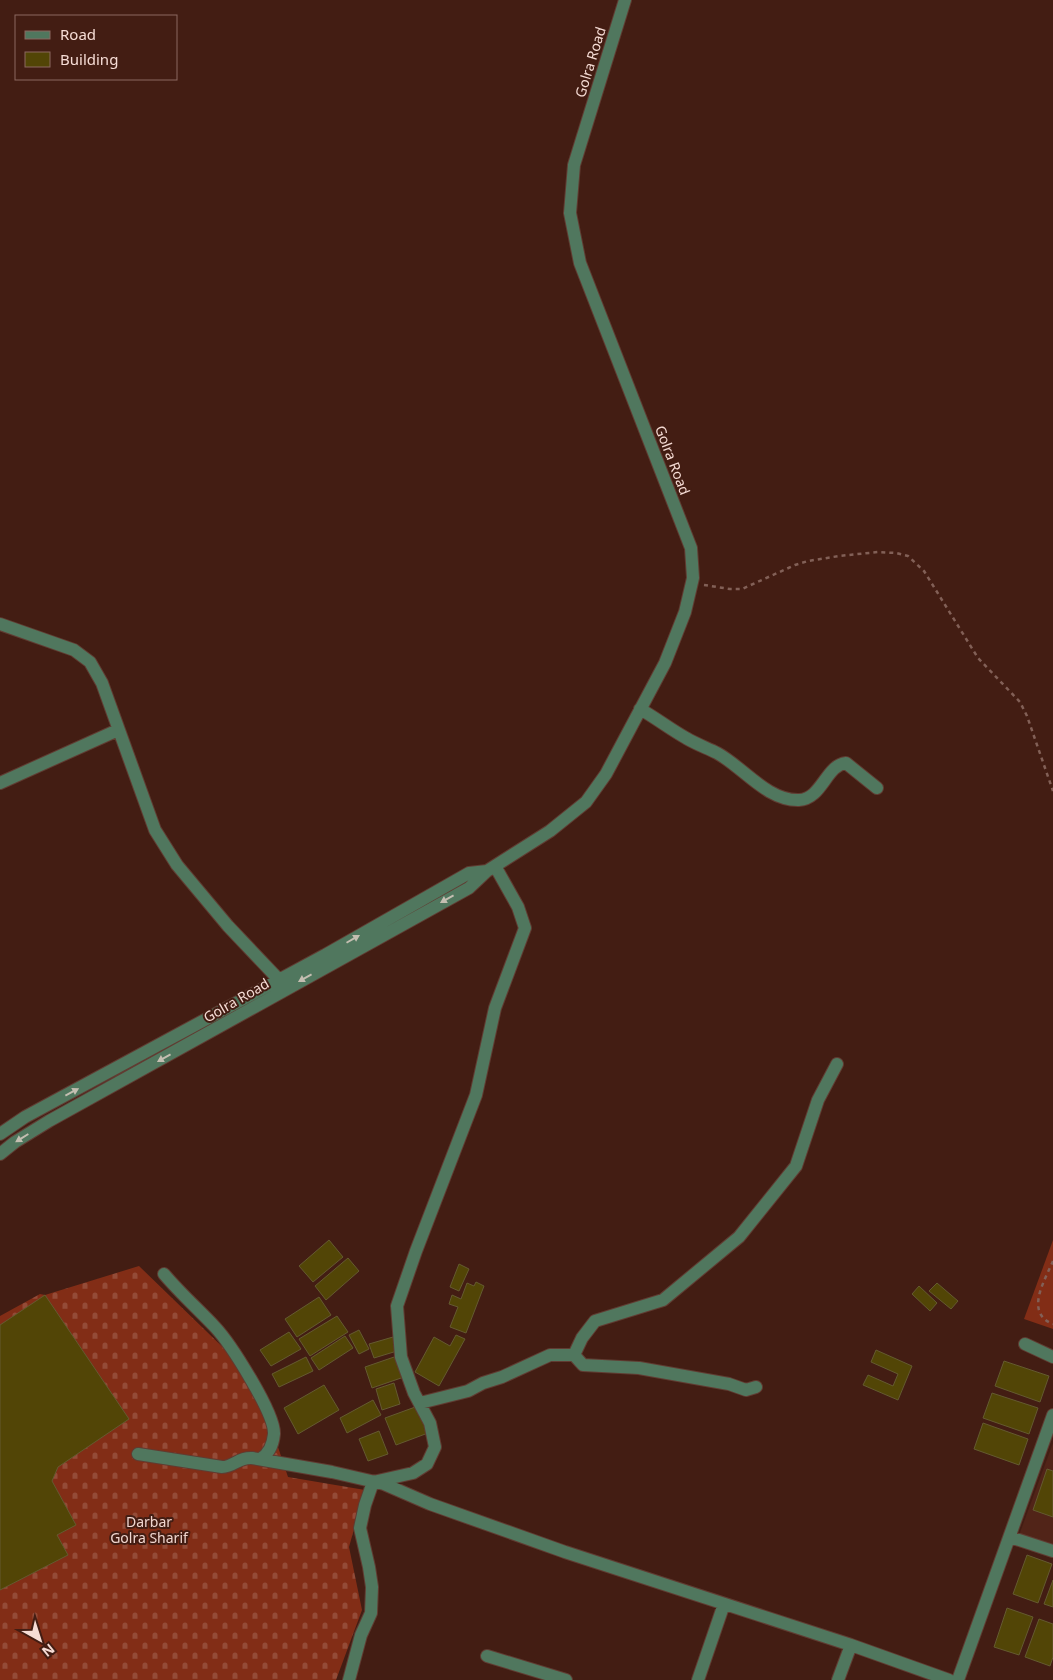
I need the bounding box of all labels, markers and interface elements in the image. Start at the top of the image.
legend [15,15,178,80]
text: Road [60,24,96,44]
street label: Golra Road [570,24,610,100]
text: Building [60,49,118,69]
street label: Golra Road [651,423,695,497]
one-way arrow [441,895,454,904]
one-way arrow [346,935,360,943]
one-way arrow [298,973,312,982]
street label: Golra Road [200,974,272,1026]
one-way arrow [156,1054,171,1062]
one-way arrow [65,1088,79,1096]
one-way arrow [16,1133,29,1142]
park label: Darbar Golra Sharif [110,1512,189,1547]
north arrow [15,1615,65,1665]
text: N [38,1640,59,1661]

